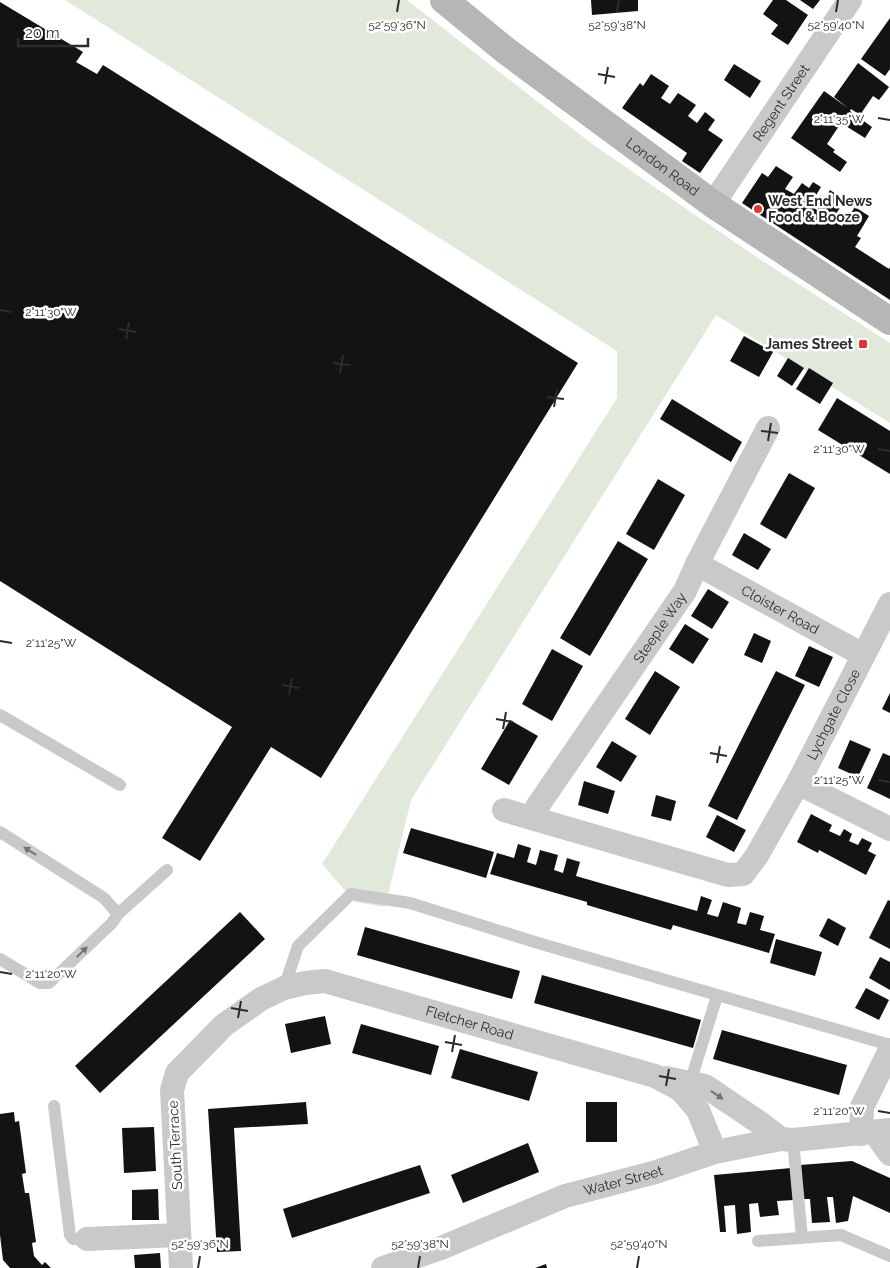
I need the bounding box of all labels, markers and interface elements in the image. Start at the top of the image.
scale bar [18,15,88,47]
text: 52°59'36"N [368,18,426,32]
text: 52°59'38"N [588,18,646,32]
text: 52°59'40"N [807,18,865,32]
text: 20 m [25,24,60,42]
street label: Regent Street [749,61,813,144]
text: 2°11'35"W [814,112,865,126]
street label: London Road [623,134,702,199]
place label: West End News Food & Booze [768,193,872,225]
marker: West End News Food & Booze [752,203,764,215]
text: 2°11'30"W [25,305,77,319]
place label: James Street [765,336,854,352]
marker: James Street [857,338,869,350]
text: 2°11'30"W [813,442,865,456]
street label: Cloister Road [739,582,822,637]
street label: Steeple Way [630,589,690,666]
text: 2°11'25"W [26,636,77,650]
street label: Lychgate Close [803,666,863,762]
text: 2°11'25"W [814,773,865,787]
one-way arrow [23,846,36,855]
one-way arrow [75,946,87,958]
text: 2°11'20"W [25,967,77,981]
street label: Fletcher Road [424,1002,515,1043]
one-way arrow [711,1090,724,1100]
street label: South Terrace [165,1100,185,1190]
text: 2°11'20"W [813,1104,865,1118]
street label: Water Street [582,1162,665,1199]
text: 52°59'36"N [171,1237,229,1251]
text: 52°59'38"N [391,1237,449,1251]
text: 52°59'40"N [610,1237,668,1251]

